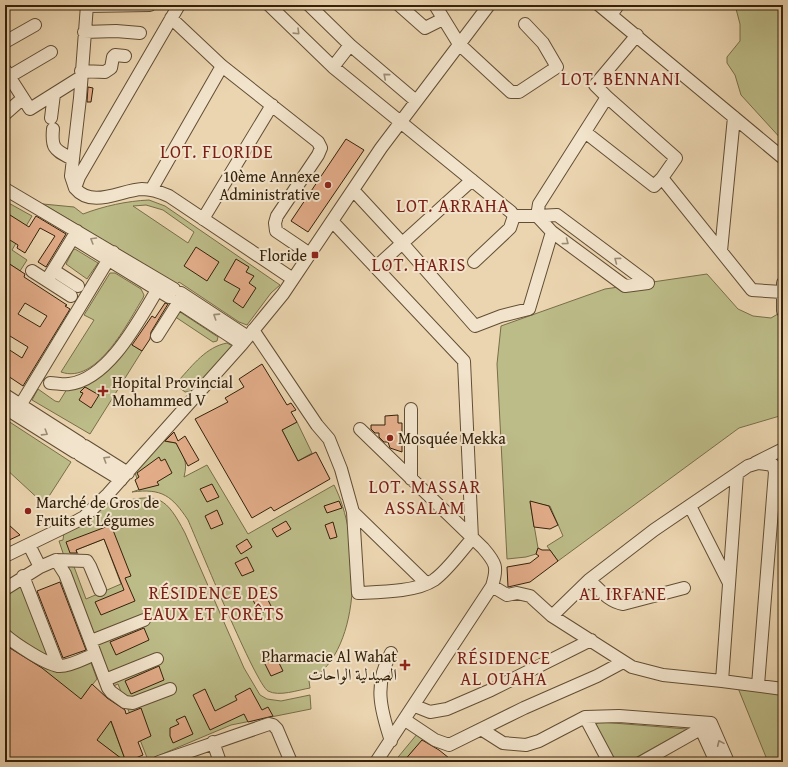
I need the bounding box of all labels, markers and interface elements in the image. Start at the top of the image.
one-way arrow [292,27,300,35]
district label: LOT. BENNANI [561,65,681,92]
one-way arrow [384,73,391,80]
district label: LOT. FLORIDE [160,138,274,165]
place label: 10ème Annexe Administrative [219,164,320,206]
marker: 10ème Annexe Administrative [323,180,333,190]
district label: LOT. ARRAHA [396,192,510,219]
one-way arrow [90,237,97,245]
one-way arrow [561,237,568,244]
place label: Floride [259,243,307,267]
marker: Floride [310,250,320,260]
district label: LOT. HARIS [372,251,466,278]
one-way arrow [614,258,621,265]
one-way arrow [213,313,220,320]
place label: Hopital Provincial Mohammed V [112,370,234,412]
marker: Hopital Provincial Mohammed V [97,385,109,397]
place label: Mosquée Mekka [398,426,506,450]
one-way arrow [41,428,48,436]
marker: Mosquée Mekka [385,433,395,443]
one-way arrow [103,457,110,464]
district label: LOT. MASSAR ASSALAM [369,473,481,521]
place label: Marché de Gros de Fruits et Légumes [36,490,159,532]
marker: Marché de Gros de Fruits et Légumes [23,506,33,516]
district label: RÉSIDENCE DES EAUX ET FORÊTS [143,579,285,627]
district label: AL IRFANE [579,580,667,607]
place label: Pharmacie Al Wahat الصيدلية الواحات [262,644,397,686]
district label: RÉSIDENCE AL OUAHA [457,644,551,692]
marker: Pharmacie Al Wahat الصيدلية الواحات [400,660,410,670]
one-way arrow [717,739,725,747]

